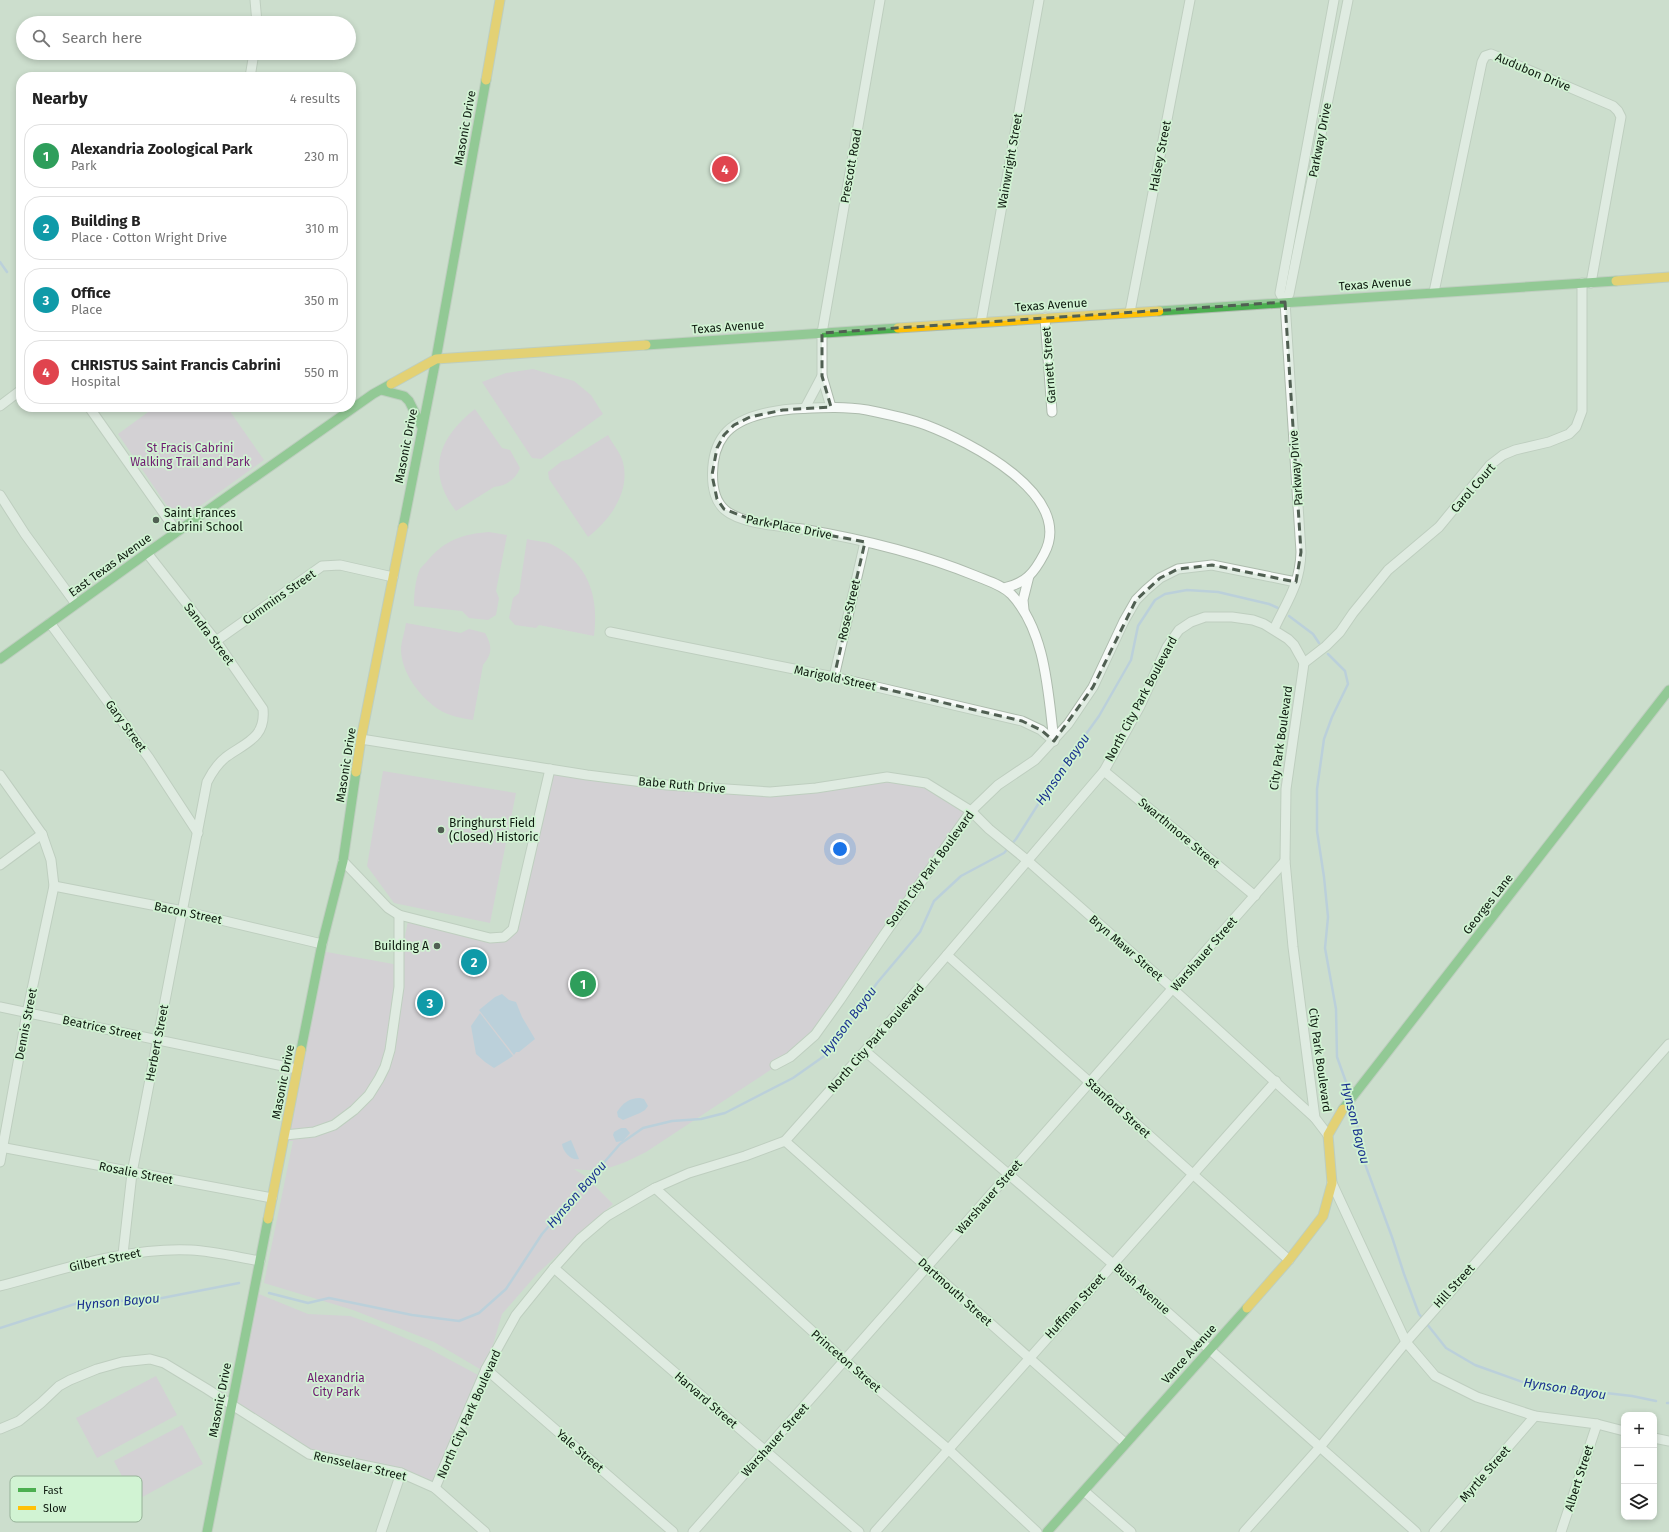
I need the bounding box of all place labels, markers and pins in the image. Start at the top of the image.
pin: 4 [712,154,738,184]
place label: Saint Frances Cabrini School [164,506,243,534]
marker: Saint Frances Cabrini School [151,515,161,525]
place label: Bringhurst Field (Closed) Historic [449,816,539,844]
marker: Bringhurst Field (Closed) Historic [436,825,446,835]
place label: Building A [374,939,429,953]
marker: Building A [432,941,442,951]
pin: 2 [461,947,487,977]
pin: 1 [570,969,596,999]
pin: 3 [417,988,443,1018]

